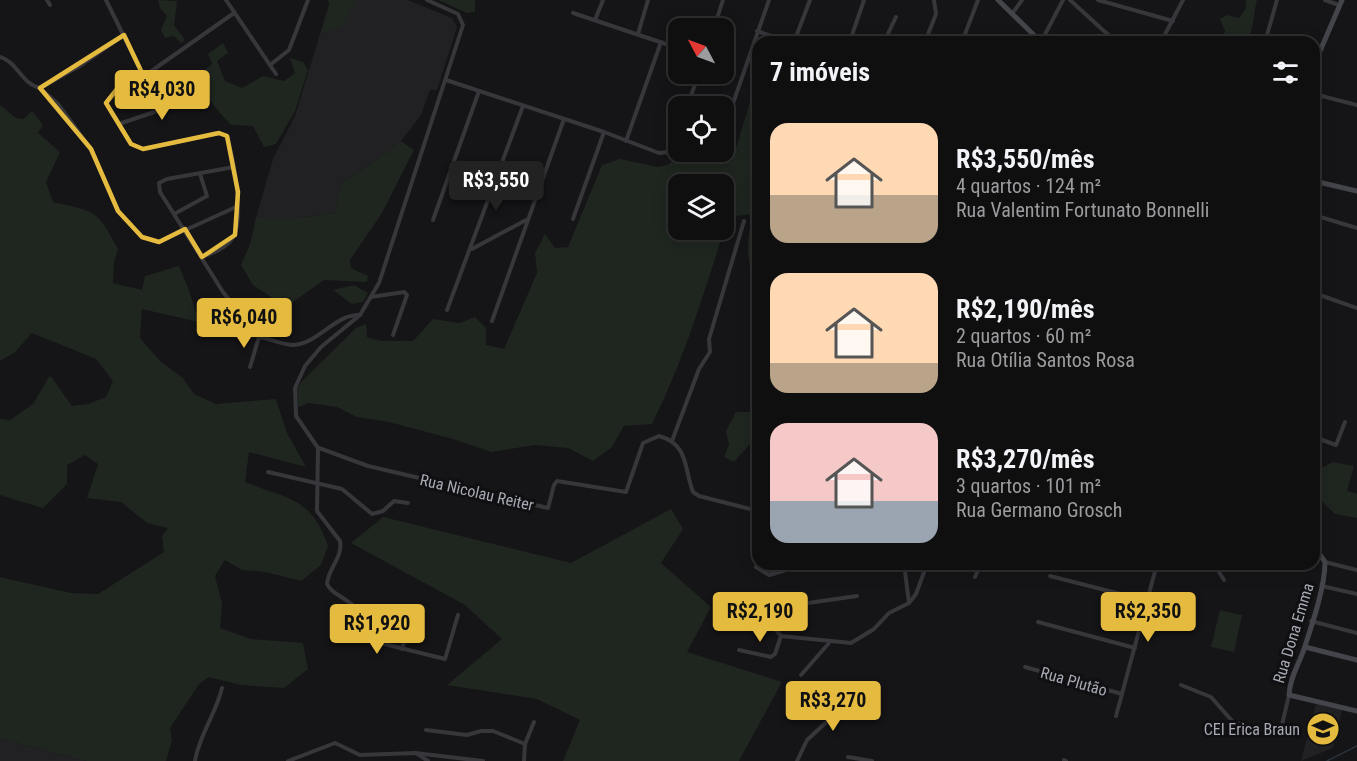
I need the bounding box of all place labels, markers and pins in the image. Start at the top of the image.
pin: R$4,030 [107,70,217,121]
pin: R$3,550 [441,161,551,212]
pin: R$6,040 [189,298,299,349]
pin: R$2,190 [705,592,815,643]
pin: R$2,350 [1093,592,1203,643]
pin: R$1,920 [322,604,432,655]
pin: R$3,270 [778,681,888,732]
school or university icon: CEI Erica Braun [1305,711,1341,747]
place label: CEI Erica Braun [1204,720,1300,739]

